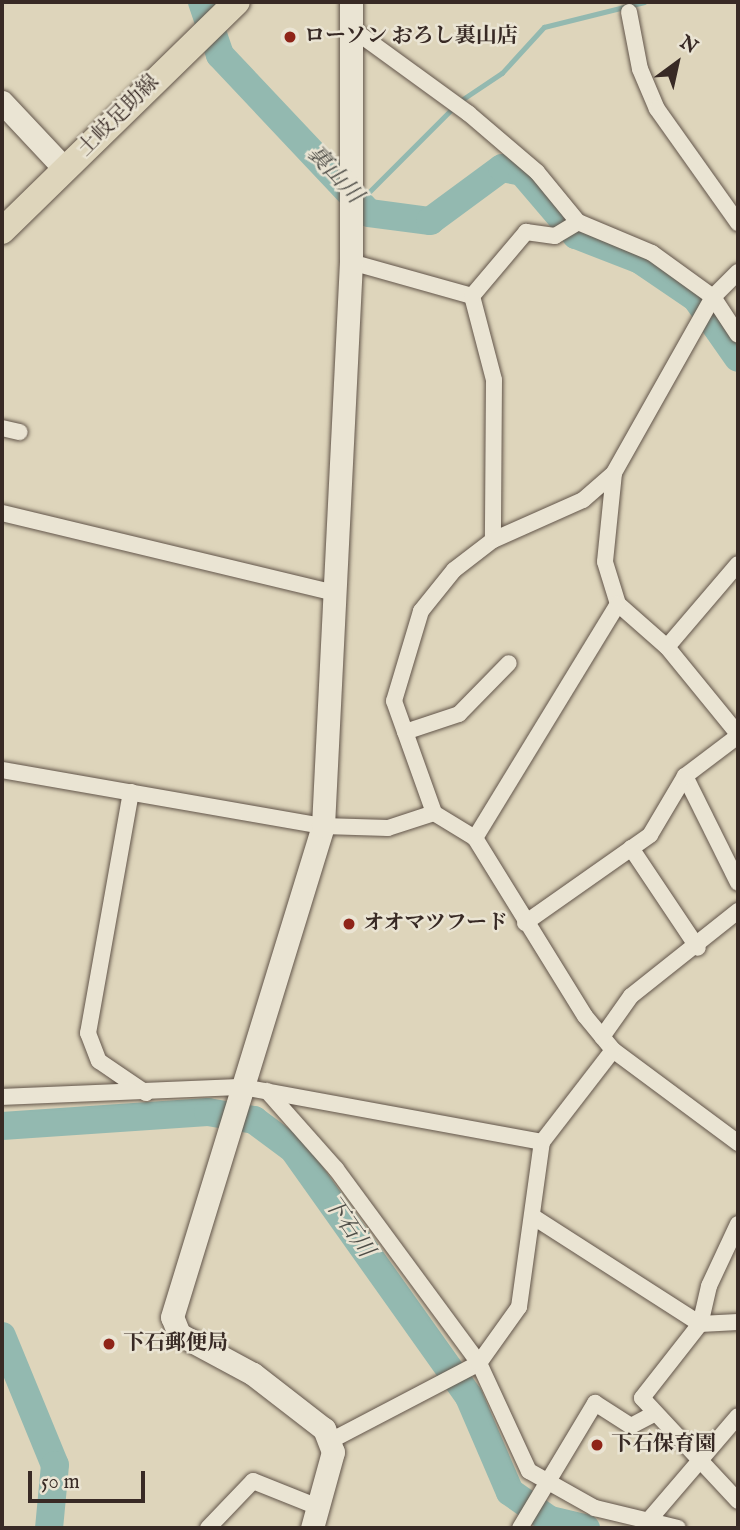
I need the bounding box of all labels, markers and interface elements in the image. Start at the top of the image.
place label: ローソン おろし裏山店 [304,24,519,50]
north arrow [642,28,712,98]
marker: ローソン おろし裏山店 [282,29,298,45]
text: N [675,31,702,60]
street label: 土岐足助線 [73,70,165,162]
water label: 裏山川 [300,140,368,210]
place label: オオマツフード [363,911,509,937]
marker: オオマツフード [341,916,357,932]
water label: 下石川 [317,1191,379,1263]
place label: 下石郵便局 [123,1331,228,1357]
marker: 下石郵便局 [101,1336,117,1352]
place label: 下石保育園 [611,1432,716,1458]
marker: 下石保育園 [589,1437,605,1453]
scale bar [32,1456,149,1500]
text: 50 m [41,1469,80,1496]

